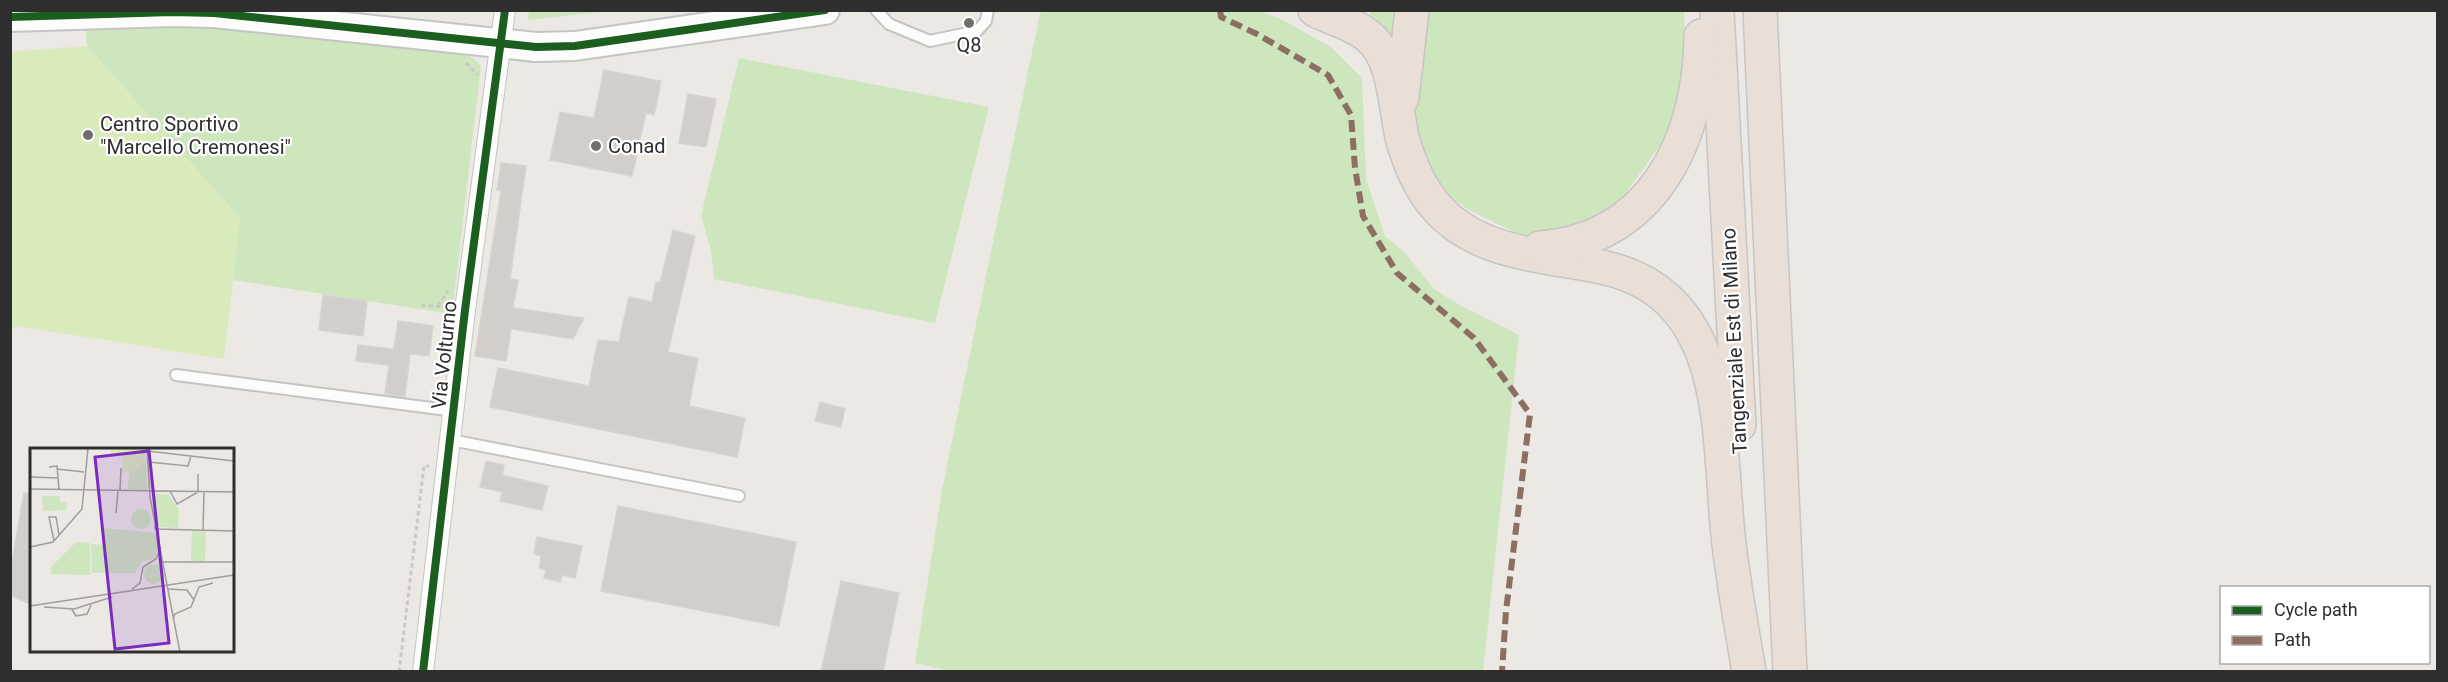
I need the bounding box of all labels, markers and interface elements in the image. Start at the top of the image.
marker: Q8 [962,16,976,30]
place label: Q8 [957,33,982,57]
place label: Centro Sportivo "Marcello Cremonesi" [100,112,291,159]
marker: Centro Sportivo "Marcello Cremonesi" [81,128,95,142]
place label: Conad [608,134,666,158]
marker: Conad [589,139,603,153]
street label: Tangenziale Est di Milano [1716,227,1752,455]
street label: Via Volturno [426,300,462,410]
inset map [30,448,234,652]
legend [2220,586,2430,664]
text: Cycle path [2274,599,2358,620]
text: Path [2274,629,2311,650]

